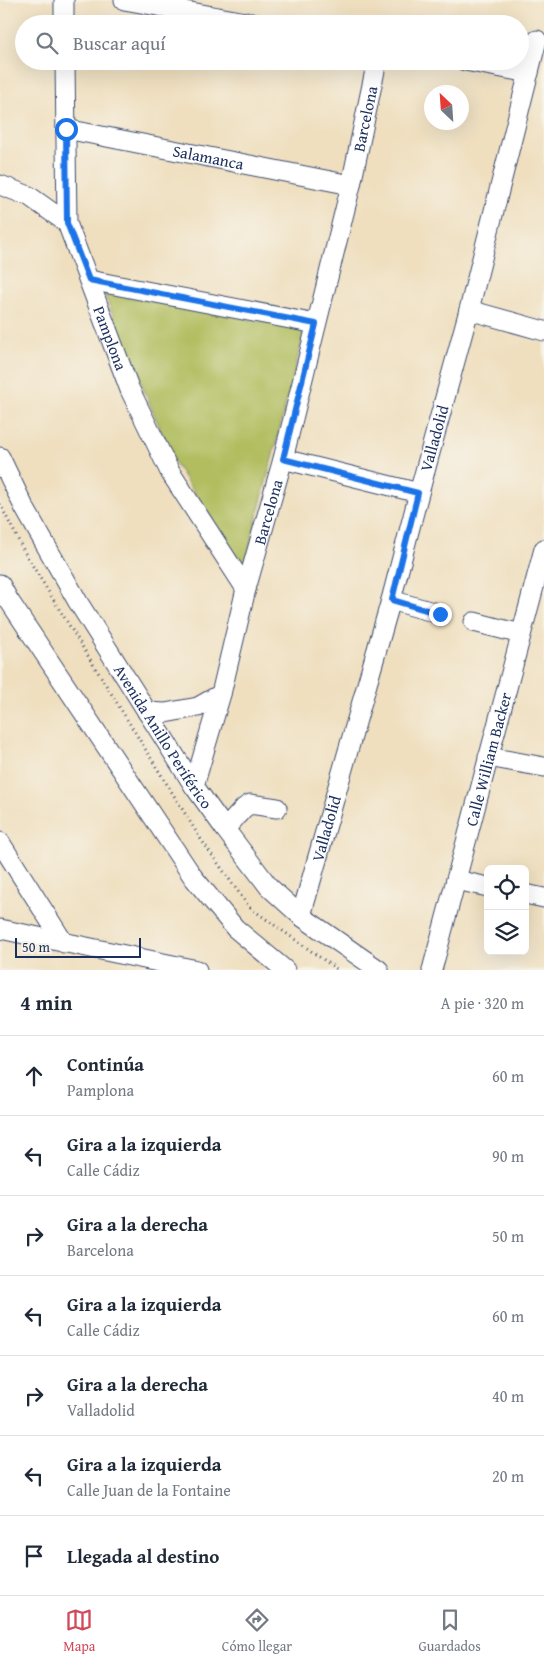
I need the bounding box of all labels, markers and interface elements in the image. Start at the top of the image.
search box [15,15,529,70]
icon: search [33,29,61,57]
text: Buscar aquí [73,29,166,57]
street label: Barcelona [346,83,384,154]
north arrow [424,85,469,130]
route start [55,118,78,141]
street label: Salamanca [171,138,246,176]
street label: Pamplona [87,302,134,374]
street label: Valladolid [413,402,455,474]
street label: Barcelona [247,476,289,547]
route end [429,603,452,626]
street label: Avenida Anillo Periférico [108,660,219,814]
street label: Calle William Backer [459,689,517,829]
street label: Valladolid [305,792,347,864]
map controls [484,865,529,955]
button: locate [484,865,529,910]
button: layers [484,910,529,955]
scale bar [15,935,141,958]
text: 50 m [22,937,50,957]
text: 4 min [20,987,72,1018]
text: A pie · 320 m [441,991,524,1015]
text: Continúa [67,1050,144,1078]
icon: ahead [20,1062,48,1090]
text: 60 m [492,1064,524,1088]
text: Pamplona [67,1078,134,1102]
text: Gira a la izquierda [67,1130,222,1158]
icon: left [20,1142,48,1170]
text: 90 m [492,1144,524,1168]
text: Calle Cádiz [67,1158,140,1182]
text: Gira a la derecha [67,1210,208,1238]
icon: right [20,1222,48,1250]
text: 50 m [492,1224,524,1248]
text: Barcelona [67,1238,134,1262]
text: Gira a la izquierda [67,1290,222,1318]
icon: left [20,1302,48,1330]
text: 60 m [492,1304,524,1328]
text: Calle Cádiz [67,1318,140,1342]
text: Gira a la derecha [67,1370,208,1398]
icon: right [20,1382,48,1410]
text: 40 m [492,1384,524,1408]
text: Valladolid [67,1398,135,1422]
text: Gira a la izquierda [67,1450,222,1478]
icon: left [20,1462,48,1490]
text: 20 m [492,1464,524,1488]
text: Calle Juan de la Fontaine [67,1478,231,1502]
icon: arrive [20,1542,48,1570]
text: Llegada al destino [67,1542,219,1570]
tab: Mapa [63,1606,95,1656]
tab: Cómo llegar [222,1606,292,1656]
tab: Guardados [418,1606,481,1656]

